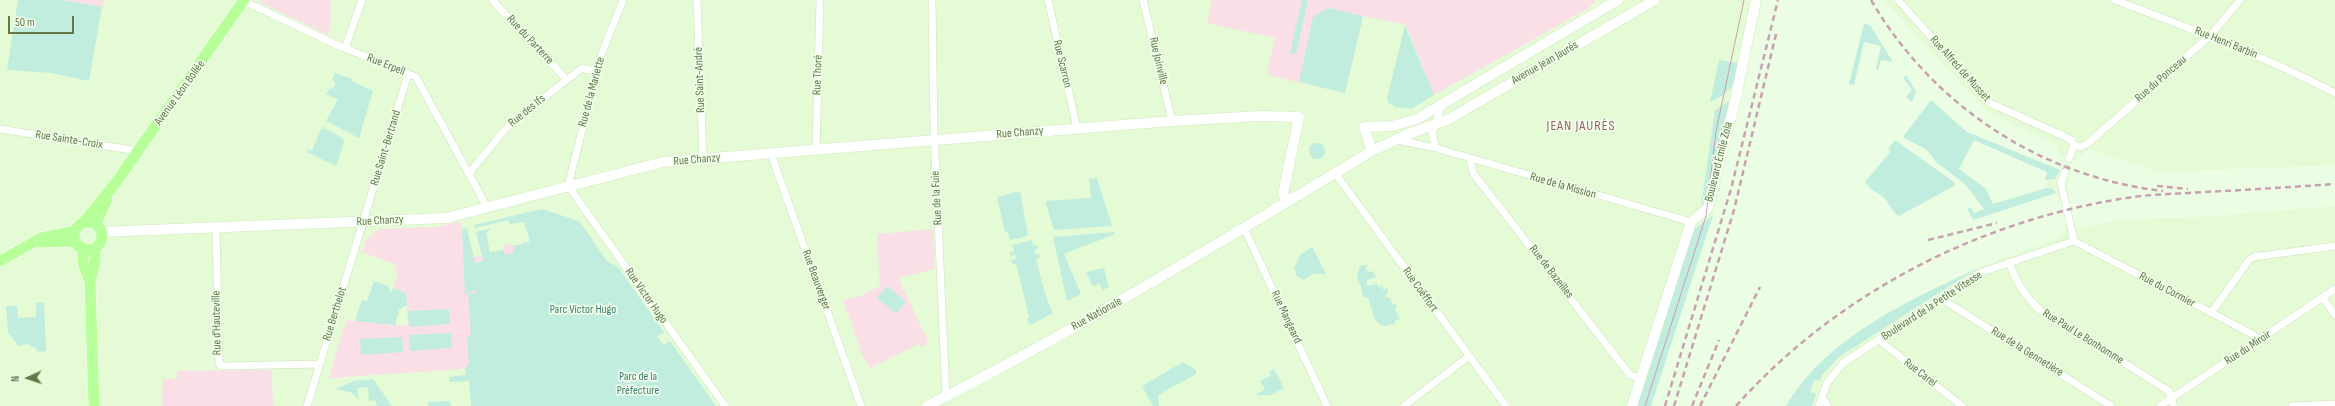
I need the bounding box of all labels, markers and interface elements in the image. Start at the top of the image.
scale bar [10,8,76,34]
street label: Rue du Parterre [504,12,556,68]
text: 50 m [15,15,35,30]
street label: Rue Henri Barbin [2192,24,2260,62]
street label: Rue Alfred de Musset [1927,33,1993,105]
street label: Rue Joinville [1146,36,1170,86]
street label: Avenue Jean Jaurès [1509,38,1581,88]
street label: Rue Scarron [1050,39,1074,89]
street label: Rue Saint-André [692,47,708,113]
street label: Rue Erpell [365,51,407,79]
street label: Rue du Ponceau [2132,53,2190,105]
street label: Rue de la Mariette [576,55,608,129]
street label: Rue Thoré [810,55,826,95]
street label: Avenue Léon Bollée [152,58,208,128]
street label: Rue des Ifs [506,92,548,130]
street label: Rue Saint-Bertrand [368,109,404,187]
district label: JEAN JAURÈS [1547,118,1615,134]
street label: Boulevard Émile Zola [1702,120,1736,204]
street label: Rue Chanzy [996,124,1044,142]
street label: Rue Sainte-Croix [34,128,104,152]
street label: Rue Chanzy [673,151,721,169]
street label: Rue de la Fuie [928,170,946,226]
street label: Rue de la Mission [1528,170,1598,202]
street label: Rue Chanzy [356,213,404,229]
street label: Rue de Bazeilles [1526,242,1576,302]
street label: Rue Beauverger [799,248,833,312]
street label: Rue Coëffort [1399,265,1441,315]
street label: Rue Victor Hugo [622,266,670,326]
street label: Boulevard de la Petite Vitesse [1879,268,1985,344]
street label: Rue du Cormier [2136,269,2198,311]
street label: Rue Berthelot [320,285,350,343]
street label: Rue Mangeard [1268,288,1304,346]
street label: Rue d'Hauteville [209,291,225,355]
street label: Rue Nationale [1069,294,1125,334]
park label: Parc Victor Hugo [550,303,616,317]
street label: Rue Paul Le Bonhomme [2040,306,2126,368]
street label: Rue de la Gennetière [1988,324,2066,380]
street label: Rue du Miroir [2222,328,2274,368]
street label: Rue Carel [1901,356,1939,390]
north arrow [8,358,48,398]
park label: Parc de la Préfecture [617,370,659,398]
text: N [9,375,22,382]

